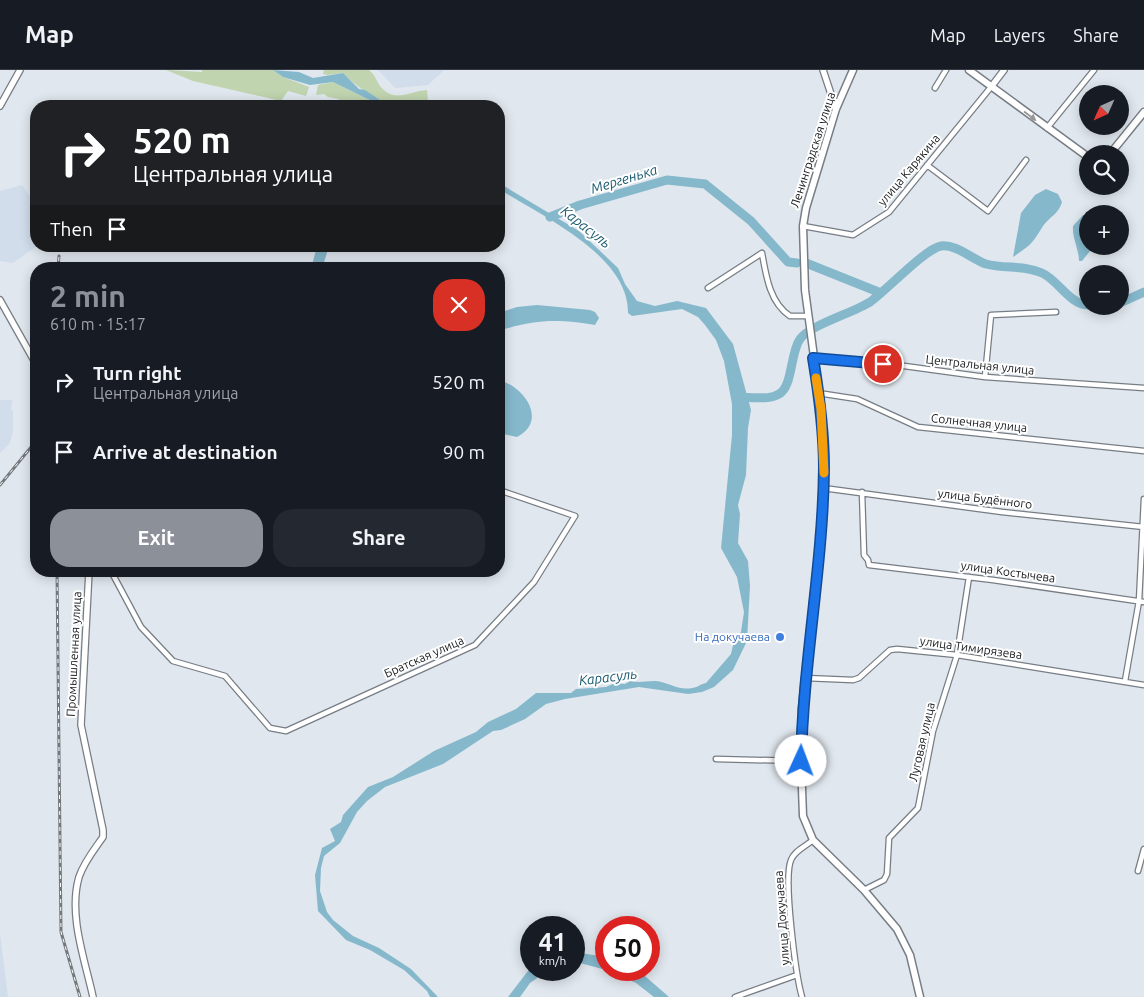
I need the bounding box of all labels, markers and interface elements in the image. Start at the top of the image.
text: Map [25,21,74,48]
text: Map [930,25,966,45]
text: Layers [994,25,1045,45]
text: Share [1073,25,1119,45]
north arrow [1079,85,1129,135]
map controls [1079,85,1129,315]
street label: Ленинградская улица [788,90,837,209]
one-way arrow [1023,110,1036,121]
icon: right [50,120,115,185]
text: 520 m [133,120,231,160]
street label: улица Карякина [875,131,942,208]
button: search [1079,145,1129,195]
text: Центральная улица [133,161,333,186]
water label: Мергенька [589,161,660,197]
water label: Карасуль [558,203,614,251]
button: + [1079,205,1129,255]
icon: arrive [103,215,131,243]
text: Then [50,218,93,240]
button: − [1079,265,1129,315]
text: 2 min [50,279,126,313]
button: close [433,279,485,331]
text: 610 m · 15:17 [50,315,146,333]
pin [862,343,904,385]
icon: arrive [869,350,897,378]
street label: Центральная улица [925,352,1035,377]
text: Turn right [93,362,181,384]
icon: right [50,368,78,396]
text: 520 m [432,371,485,393]
text: Центральная улица [93,384,238,402]
street label: Солнечная улица [930,411,1028,434]
icon: arrive [50,438,78,466]
text: Arrive at destination [93,441,278,463]
text: 90 m [443,441,485,463]
street label: улица Будённого [937,486,1033,511]
button: Exit [50,509,263,567]
button: Share [273,509,485,567]
street label: улица Костычева [960,558,1056,585]
street label: Промышленная улица [64,591,83,717]
place label: На докучаева [695,630,770,643]
marker: На докучаева [774,631,786,643]
street label: Братская улица [382,633,466,680]
street label: улица Тимирязева [919,634,1023,661]
water label: Карасуль [578,665,638,689]
street label: Луговая улица [906,701,937,783]
position arrow [774,734,826,786]
street label: улица Докучаева [772,870,791,966]
speed limit sign: 50 [595,916,660,981]
text: 41 [538,928,567,956]
text: km/h [539,954,566,967]

